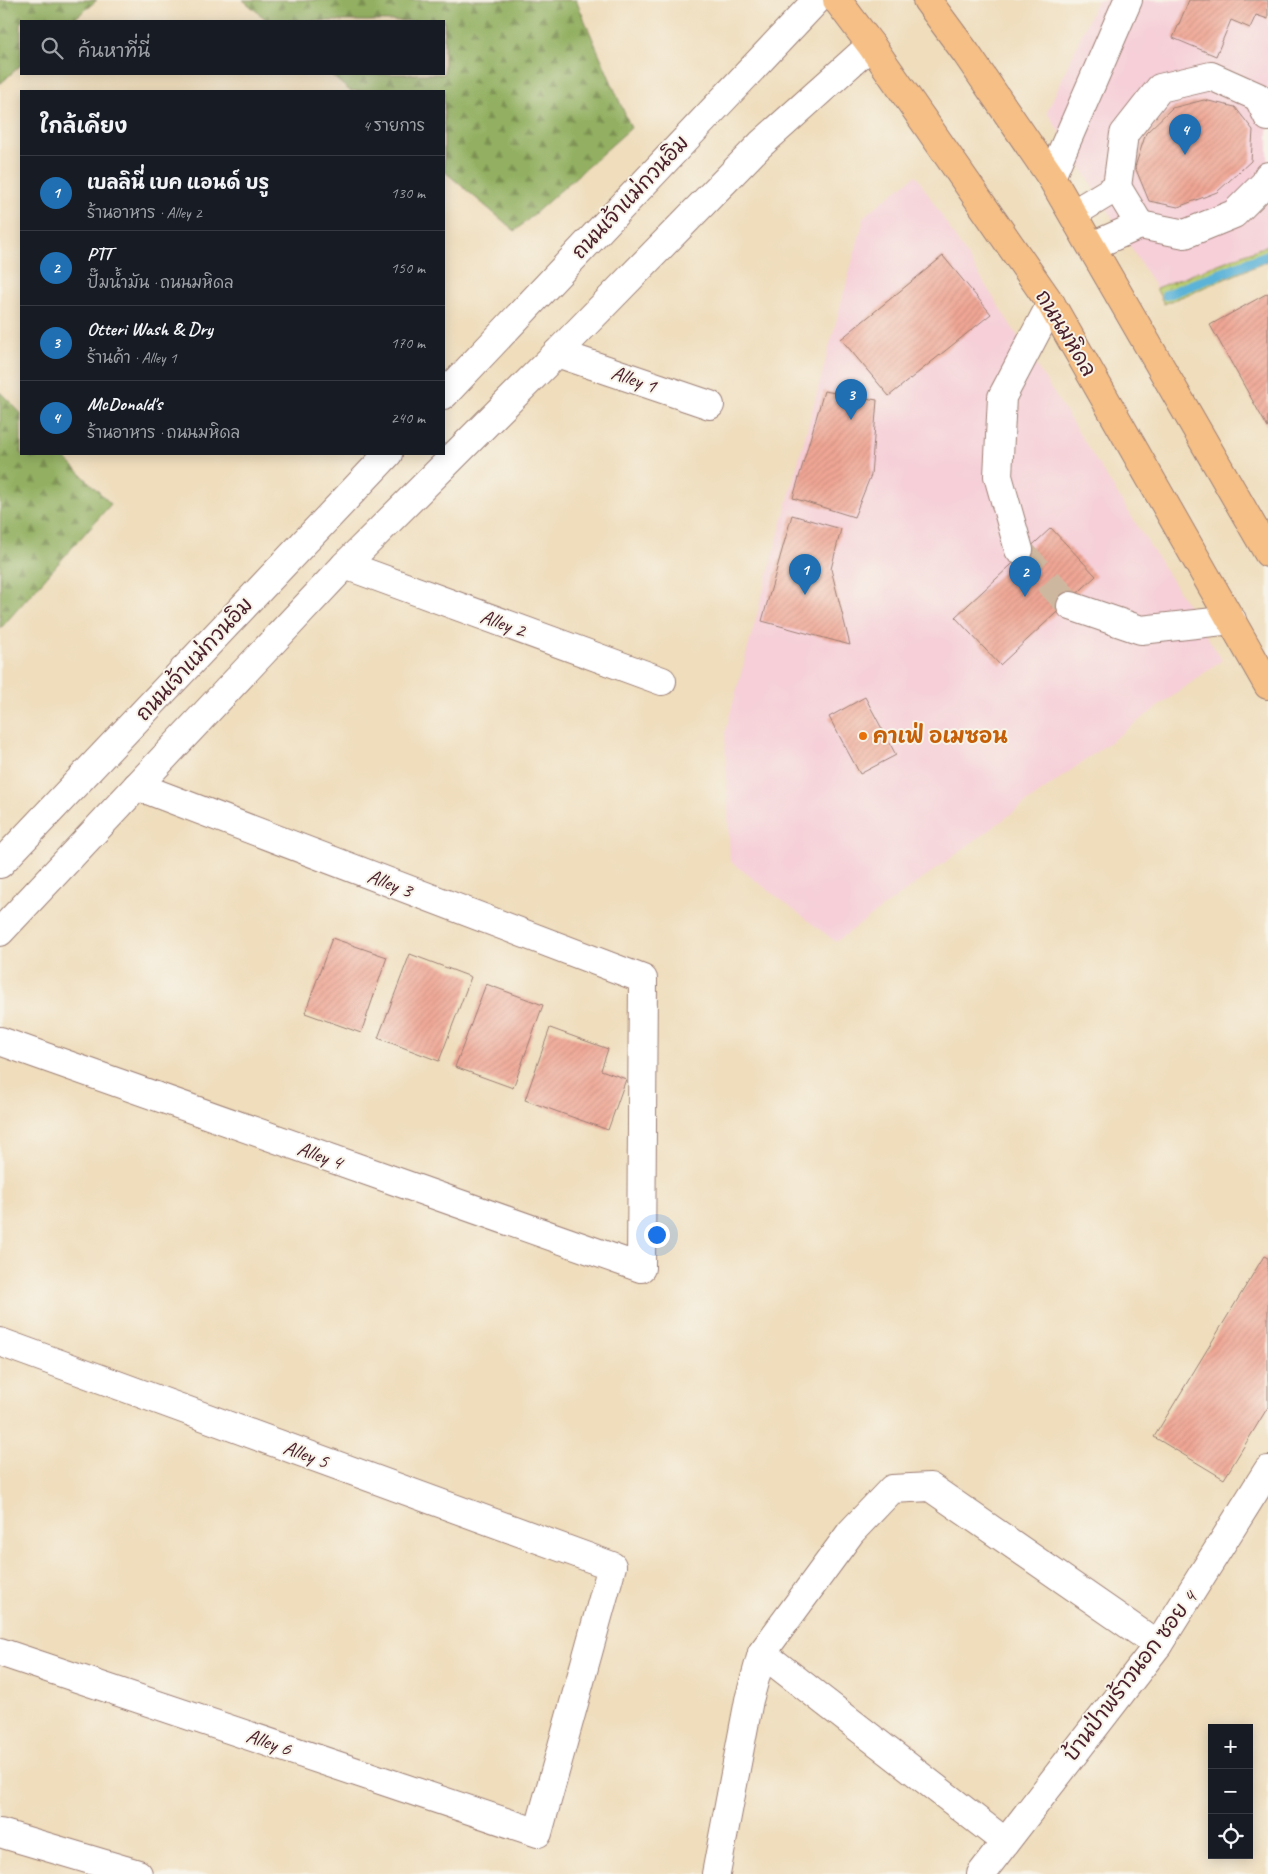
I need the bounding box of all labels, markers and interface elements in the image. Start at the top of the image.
search box [20,20,445,75]
icon: search [38,34,66,62]
text: ค้นหาที่นี่ [78,39,150,63]
text: ใกล้เคียง [40,113,127,139]
pin: 4 [1169,114,1201,155]
text: 4 รายการ [363,116,425,136]
street label: ถนนเจ้าแม่กวนอิม [566,130,694,264]
text: เบลลินี่ เบค แอนด์ บรู [87,171,269,195]
text: 1 [52,183,60,203]
text: 130 m [391,183,425,203]
text: ร้านอาหาร · Alley 2 [87,203,202,223]
text: PTT [87,242,112,266]
text: 2 [52,258,60,278]
text: 150 m [391,258,425,278]
text: ปั๊มน้ำมัน · ถนนมหิดล [87,273,234,293]
street label: ถนนมหิดล [1030,285,1102,381]
text: Otteri Wash & Dry [87,317,213,341]
text: 3 [52,333,60,353]
text: 170 m [391,333,425,353]
text: ร้านค้า · Alley 1 [87,348,177,368]
street label: Alley 1 [608,359,662,399]
pin: 3 [835,379,867,420]
text: McDonald's [87,392,162,416]
text: 4 [52,408,60,428]
text: 240 m [391,408,425,428]
text: ร้านอาหาร · ถนนมหิดล [87,423,240,443]
pin: 1 [789,554,821,595]
pin: 2 [1009,556,1041,597]
street label: ถนนเจ้าแม่กวนอิม [130,592,258,726]
street label: Alley 2 [477,603,531,644]
place label: คาเฟ่ อเมซอน [873,721,1008,749]
marker: คาเฟ่ อเมซอน [857,730,869,742]
street label: Alley 3 [364,863,418,904]
street label: Alley 4 [294,1135,349,1176]
your location [644,1222,670,1248]
street label: Alley 5 [280,1434,334,1475]
street label: บ้านป่าพร้าวนอก ซอย 4 [1058,1584,1204,1766]
street label: Alley 6 [243,1722,296,1762]
map controls [1208,1724,1253,1859]
button: + [1208,1724,1253,1769]
button: − [1208,1769,1253,1814]
button: locate [1208,1814,1253,1859]

